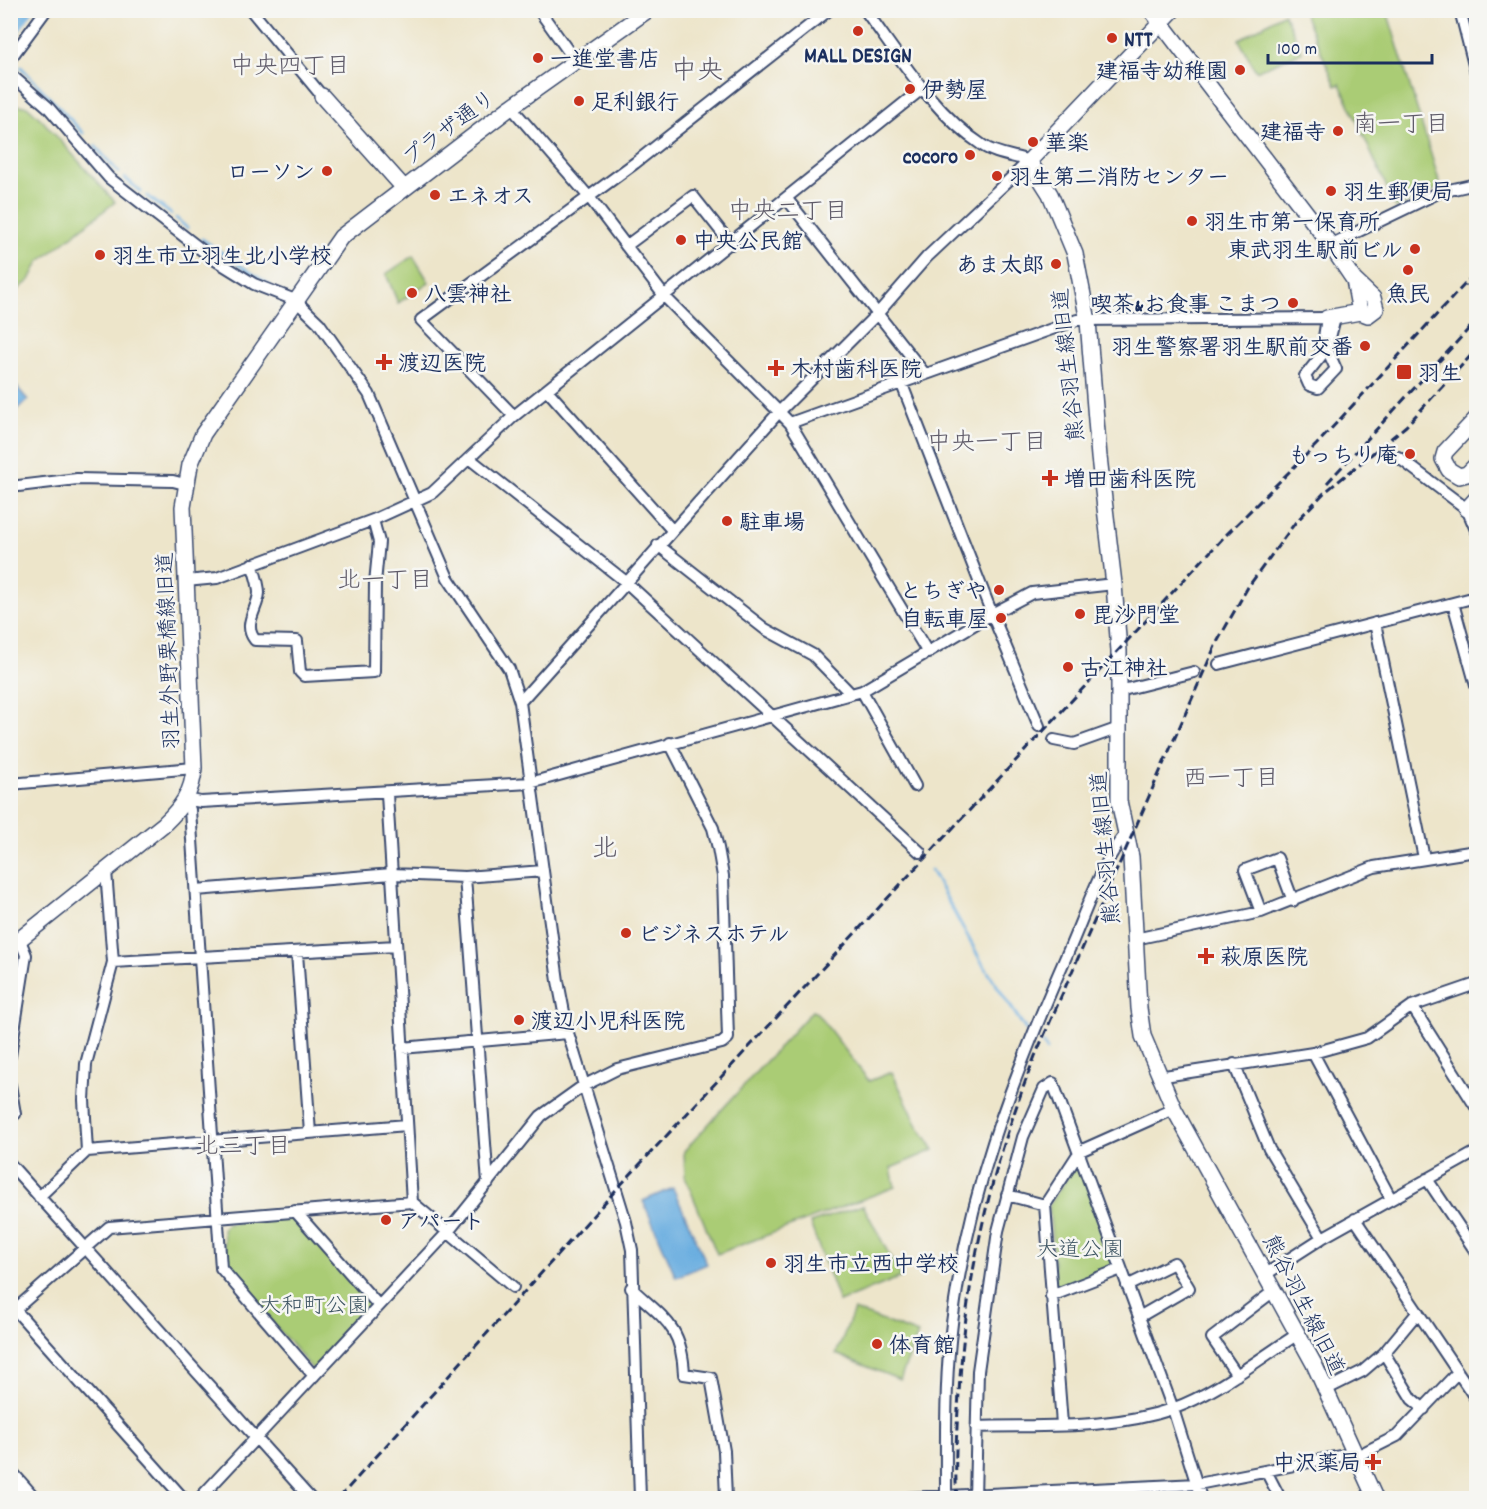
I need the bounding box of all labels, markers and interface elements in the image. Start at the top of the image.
marker: MALL DESIGN [851,24,865,38]
place label: NTT [1124,26,1153,57]
scale bar [1268,27,1432,65]
marker: NTT [1105,31,1119,45]
text: 100 m [1277,38,1317,63]
place label: MALL DESIGN [804,42,912,73]
place label: 一進堂書店 [550,46,660,77]
district label: 中央四丁目 [230,51,350,85]
marker: 一進堂書店 [531,51,545,65]
district label: 中央 [671,54,723,91]
place label: 建福寺幼稚園 [1096,58,1228,89]
marker: 建福寺幼稚園 [1233,63,1247,77]
place label: 伊勢屋 [922,77,988,108]
marker: 伊勢屋 [903,82,917,96]
street label: プラザ通り [397,84,503,175]
place label: 足利銀行 [591,89,679,120]
marker: 足利銀行 [572,94,586,108]
district label: 南一丁目 [1353,109,1449,143]
place label: 建福寺 [1260,119,1326,150]
marker: 建福寺 [1331,124,1345,138]
place label: 華楽 [1045,130,1089,161]
marker: 華楽 [1026,135,1040,149]
place label: cocoro [903,143,958,174]
marker: cocoro [963,148,977,162]
place label: ローソン [227,159,315,190]
marker: ローソン [320,164,334,178]
place label: 羽生第二消防センター [1009,164,1229,195]
marker: 羽生第二消防センター [990,169,1004,183]
place label: 羽生郵便局 [1343,179,1453,210]
place label: エネオス [447,183,534,214]
marker: 羽生郵便局 [1324,184,1338,198]
marker: エネオス [428,188,442,202]
district label: 中央二丁目 [728,196,848,230]
place label: 羽生市第一保育所 [1204,209,1380,240]
marker: 羽生市第一保育所 [1185,214,1199,228]
place label: 中央公民館 [693,228,803,259]
marker: 中央公民館 [674,233,688,247]
place label: 東武羽生駅前ビル [1227,237,1403,268]
marker: 東武羽生駅前ビル [1408,242,1422,256]
place label: 羽生市立羽生北小学校 [112,243,332,274]
marker: 羽生市立羽生北小学校 [93,248,107,262]
place label: あま太郎 [956,252,1044,283]
marker: あま太郎 [1049,257,1063,271]
marker: 魚民 [1401,263,1415,277]
place label: 八雲神社 [424,281,512,312]
place label: 魚民 [1386,281,1430,312]
marker: 八雲神社 [405,286,419,300]
street label: 熊谷羽生線旧道 [1047,286,1094,443]
place label: 喫茶&お食事 こまつ [1090,291,1281,322]
marker: 喫茶&お食事 こまつ [1286,296,1300,310]
place label: 羽生警察署羽生駅前交番 [1111,334,1353,365]
marker: 羽生警察署羽生駅前交番 [1358,339,1372,353]
place label: 渡辺医院 [398,350,486,381]
marker: 渡辺医院 [375,353,393,371]
place label: 木村歯科医院 [790,356,922,387]
marker: 木村歯科医院 [767,359,785,377]
place label: 羽生 [1418,360,1462,391]
marker: 羽生 [1395,363,1413,381]
district label: 中央一丁目 [927,427,1047,461]
place label: もっちり庵 [1288,442,1398,473]
marker: もっちり庵 [1403,447,1417,461]
place label: 増田歯科医院 [1064,466,1196,497]
marker: 増田歯科医院 [1041,469,1059,487]
place label: 駐車場 [739,509,805,540]
marker: 駐車場 [720,514,734,528]
street label: 羽生外野栗橋線旧道 [152,551,189,750]
district label: 北一丁目 [337,565,433,599]
place label: とちぎや [899,578,987,609]
marker: とちぎや [992,583,1006,597]
place label: 毘沙門堂 [1092,602,1180,633]
place label: 自転車屋 [901,606,989,637]
marker: 毘沙門堂 [1073,607,1087,621]
marker: 自転車屋 [994,611,1008,625]
place label: 古江神社 [1080,655,1168,686]
marker: 古江神社 [1061,660,1075,674]
district label: 西一丁目 [1183,763,1279,797]
street label: 熊谷羽生線旧道 [1085,770,1130,926]
district label: 北 [592,832,618,869]
place label: ビジネスホテル [638,921,790,952]
marker: ビジネスホテル [619,926,633,940]
place label: 萩原医院 [1220,944,1308,975]
marker: 萩原医院 [1197,947,1215,965]
place label: 渡辺小児科医院 [531,1008,685,1039]
marker: 渡辺小児科医院 [512,1013,526,1027]
district label: 北三丁目 [195,1131,291,1165]
place label: アパート [398,1208,485,1239]
marker: アパート [379,1213,393,1227]
street label: 熊谷羽生線旧道 [1253,1230,1351,1381]
park label: 大道公園 [1036,1236,1124,1267]
place label: 羽生市立西中学校 [783,1251,959,1282]
marker: 羽生市立西中学校 [764,1256,778,1270]
park label: 大和町公園 [259,1292,369,1323]
place label: 体育館 [889,1332,955,1363]
marker: 体育館 [870,1337,884,1351]
place label: 中沢薬局 [1273,1450,1361,1481]
marker: 中沢薬局 [1366,1455,1380,1469]

